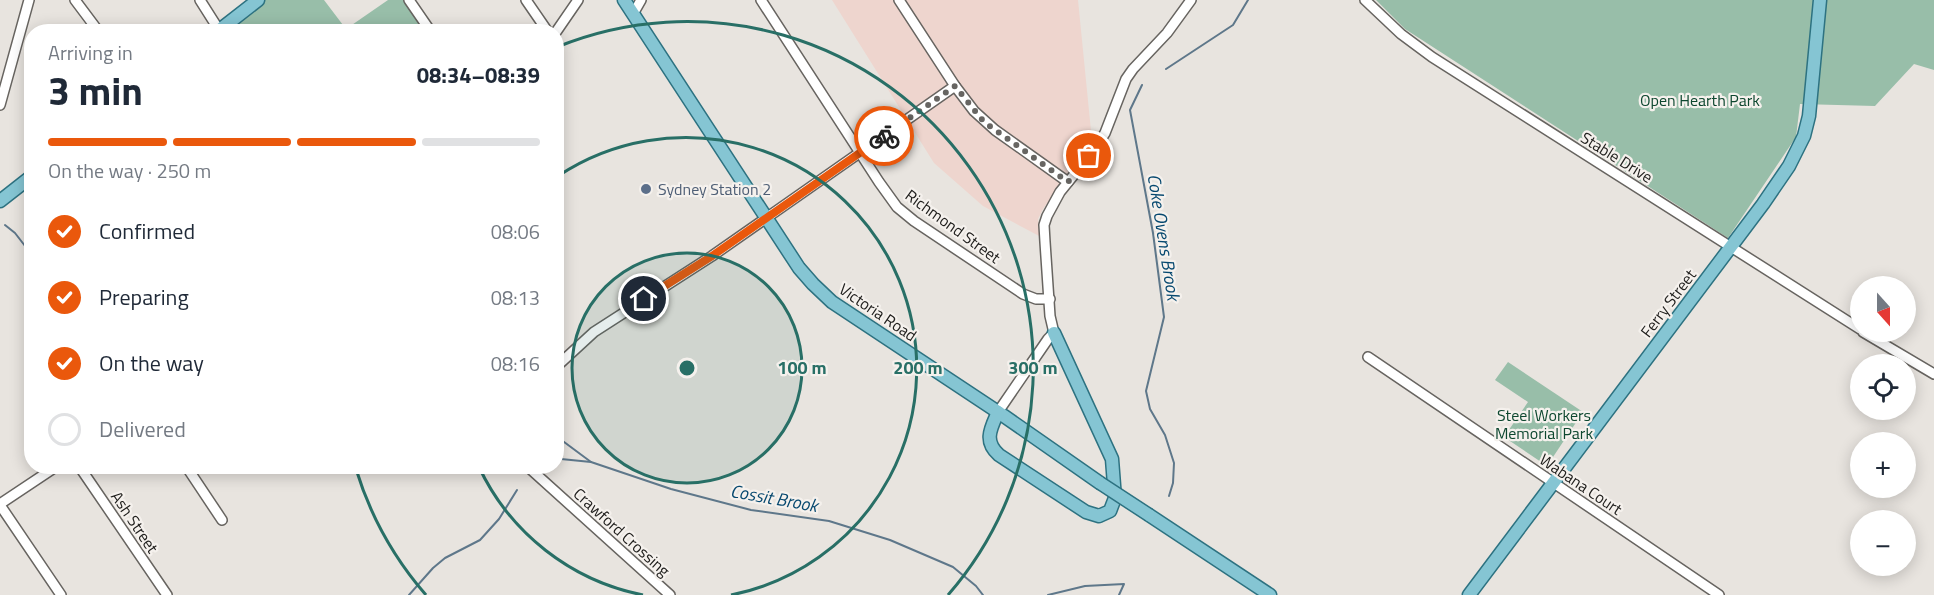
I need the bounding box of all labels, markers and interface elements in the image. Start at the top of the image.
text: Arriving in [48,37,133,68]
text: 08:34–08:39 [417,58,540,92]
text: 3 min [48,61,143,120]
park label: Open Hearth Park [1640,88,1760,112]
courier [854,106,914,166]
icon: bike [868,120,901,153]
street label: Stable Drive [1576,125,1658,189]
pin [1063,130,1114,181]
icon: bag [1072,139,1105,172]
text: On the way · 250 m [48,155,211,186]
water label: Coke Ovens Brook [1141,172,1188,304]
place label: Sydney Station 2 [658,177,771,201]
marker: Sydney Station 2 [639,182,653,196]
street label: Richmond Street [900,183,1006,269]
text: Confirmed [99,214,195,248]
icon: check [48,215,81,248]
text: 08:06 [491,216,540,247]
street label: Ferry Street [1634,264,1702,342]
pin [618,273,669,324]
north arrow [1850,276,1916,342]
map controls [1850,276,1916,576]
street label: Victoria Road [834,277,922,347]
text: Preparing [99,280,189,314]
icon: check [48,281,81,314]
text: 08:13 [491,282,540,313]
icon: home [627,282,660,315]
text: On the way [99,346,204,380]
icon: check [48,347,81,380]
text: 08:16 [491,348,540,379]
text: 100 m [777,354,827,381]
text: 200 m [893,354,943,381]
text: 300 m [1008,354,1058,381]
button: locate [1850,354,1916,420]
centre of rings [677,358,697,378]
park label: Steel Workers Memorial Park [1495,403,1593,445]
text: Delivered [99,412,186,446]
button: + [1850,432,1916,498]
street label: Wabana Court [1535,447,1627,521]
water label: Cossit Brook [728,477,822,519]
street label: Crawford Crossing [568,482,676,582]
street label: Ash Street [105,486,165,558]
button: − [1850,510,1916,576]

